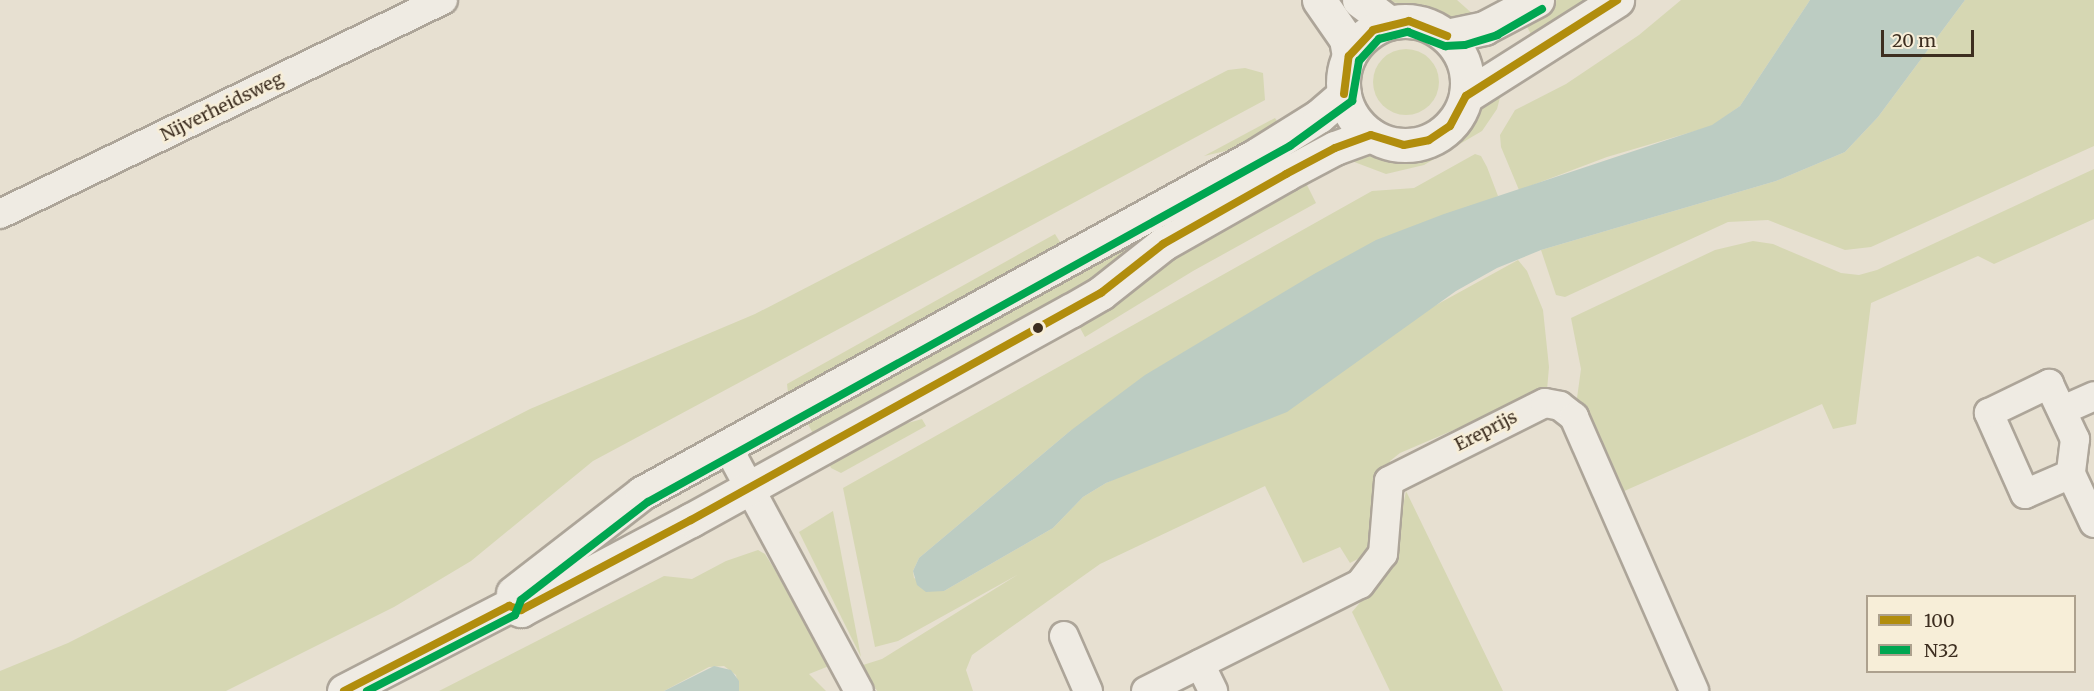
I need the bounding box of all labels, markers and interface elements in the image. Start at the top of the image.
scale bar [1884,18,1977,56]
text: 20 m [1892,29,1936,52]
street label: Nijverheidsweg [157,68,287,146]
unlabelled marker [1032,322,1044,334]
street label: Ereprijs [1451,406,1521,456]
legend [1866,595,2076,673]
text: 100 [1924,609,1955,632]
text: N32 [1924,639,1958,662]

